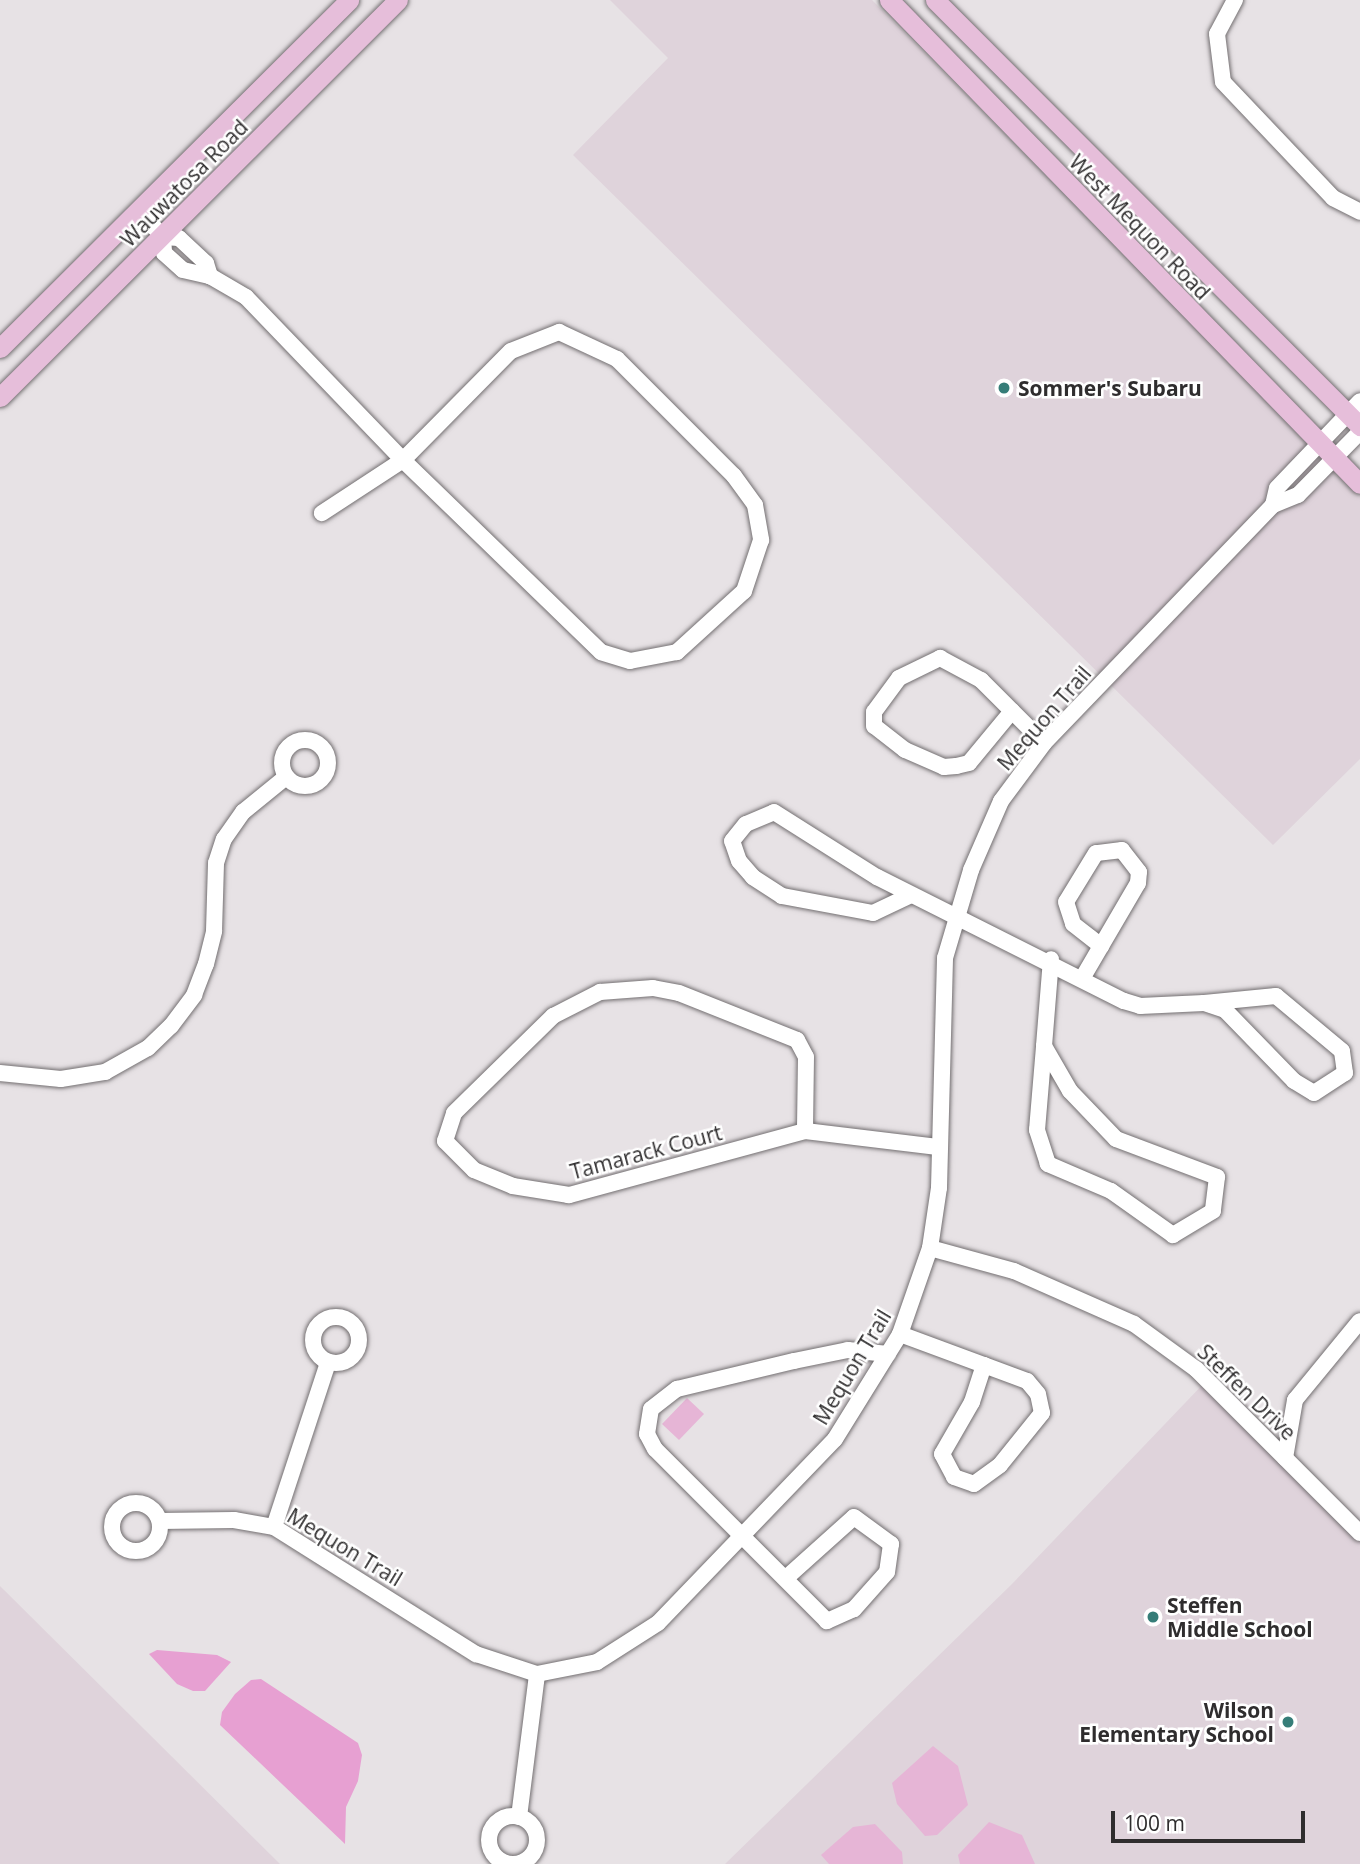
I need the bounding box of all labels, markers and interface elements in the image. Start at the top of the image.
street label: Wauwatosa Road [115,114,253,252]
street label: West Mequon Road [1064,149,1216,305]
place label: Sommer's Subaru [1018,375,1202,401]
marker: Sommer's Subaru [996,380,1012,396]
street label: Mequon Trail [992,661,1096,775]
street label: Tamarack Court [567,1120,725,1184]
street label: Mequon Trail [808,1305,896,1429]
street label: Steffen Drive [1193,1339,1301,1445]
street label: Mequon Trail [283,1503,407,1591]
place label: Steffen Middle School [1167,1592,1313,1642]
marker: Steffen Middle School [1145,1609,1161,1625]
place label: Wilson Elementary School [1079,1697,1274,1747]
marker: Wilson Elementary School [1280,1714,1296,1730]
scale bar [1115,1798,1309,1842]
text: 100 m [1124,1809,1185,1837]

